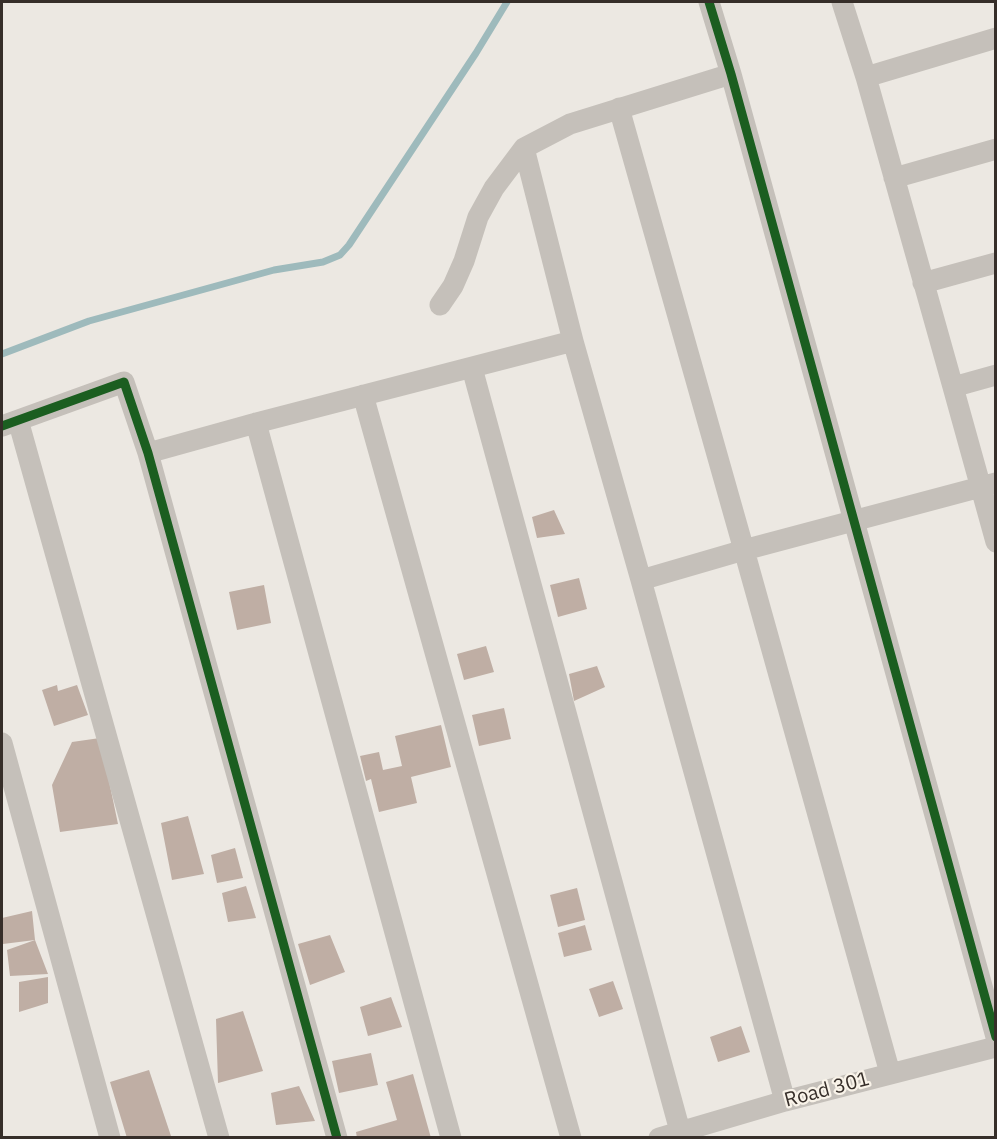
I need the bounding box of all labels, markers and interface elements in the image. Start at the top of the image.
street label: Road 301 [782,1067,872,1113]

